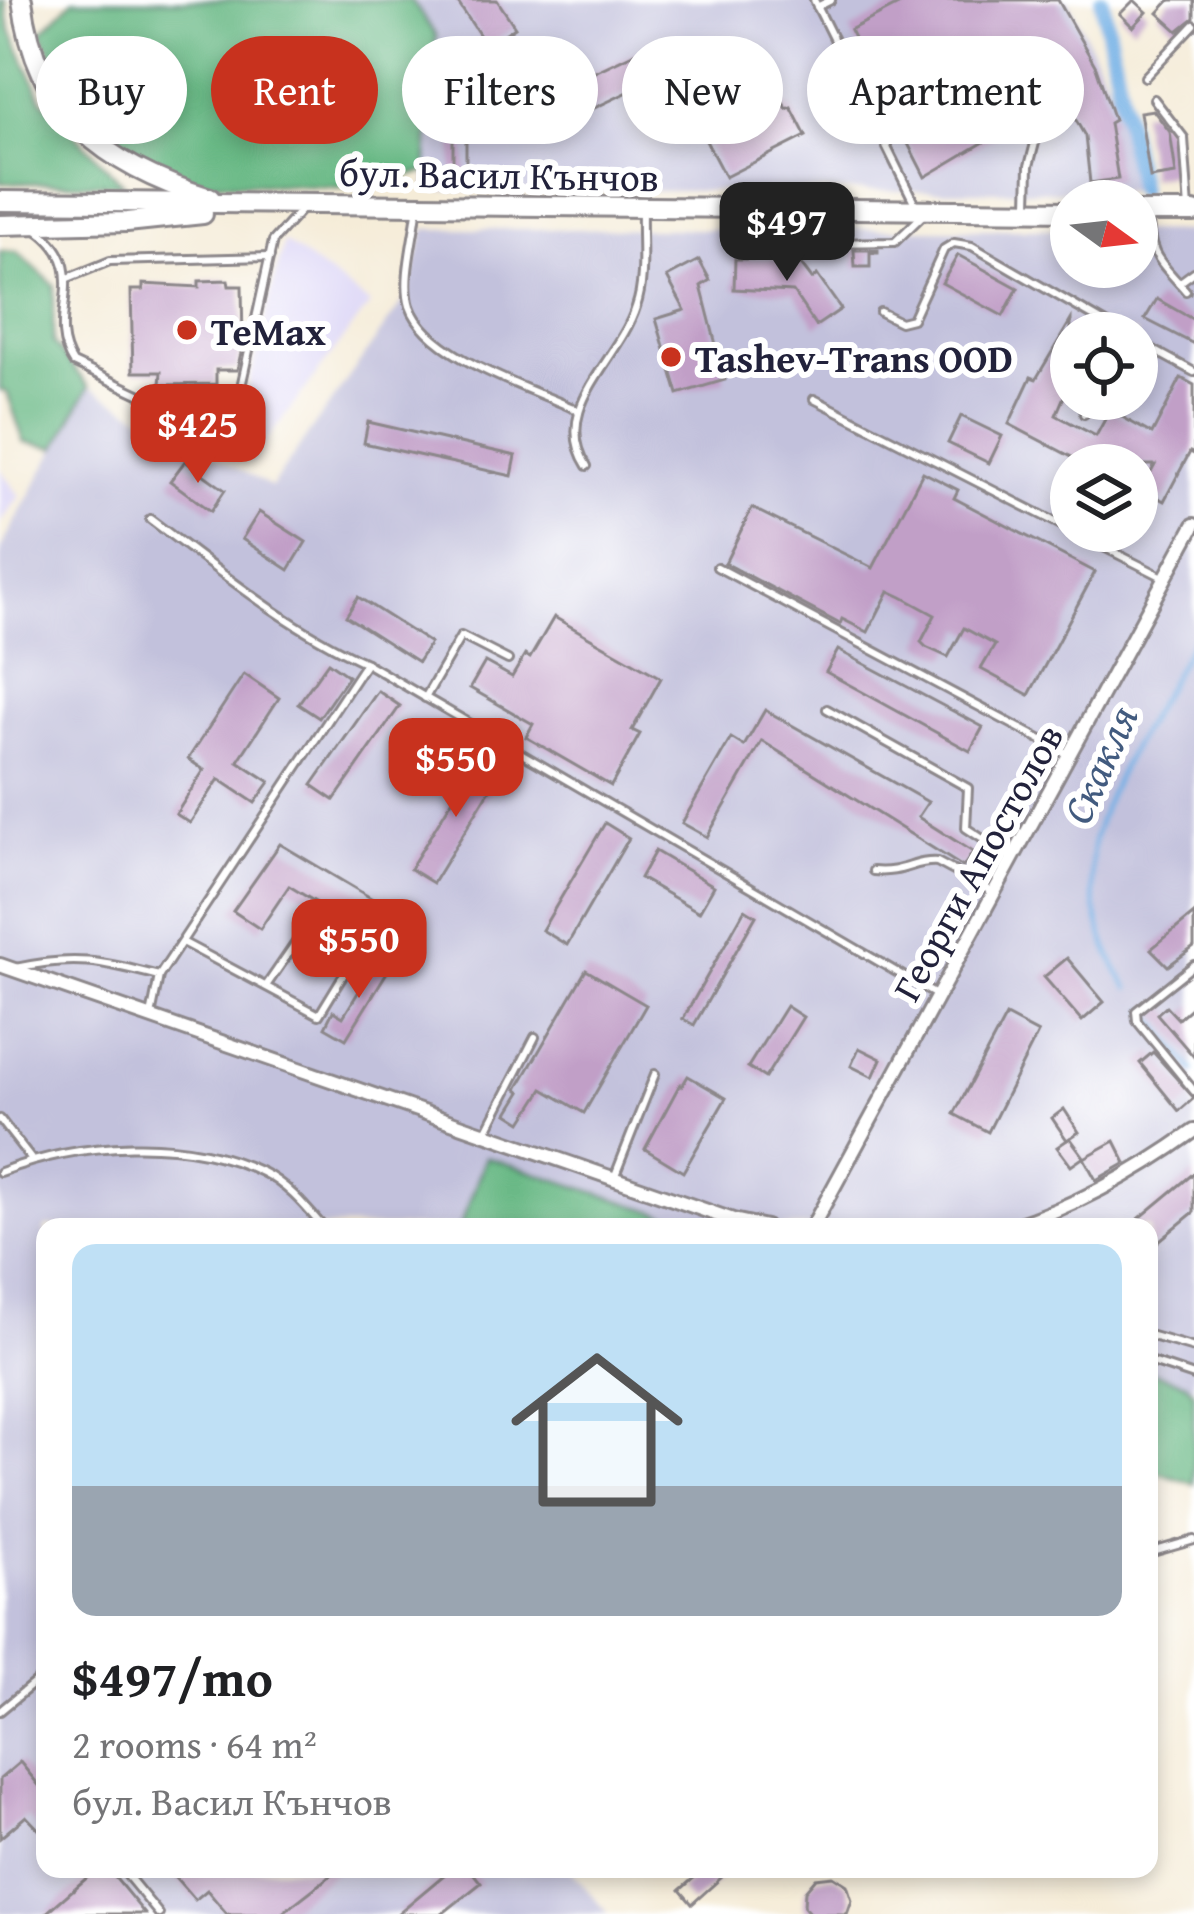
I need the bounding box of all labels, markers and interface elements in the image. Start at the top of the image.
chip: Buy [36,36,187,144]
chip: Rent [211,36,378,144]
chip: Filters [402,36,598,144]
chip: New [622,36,783,144]
chip: Apartment [807,36,1084,144]
street label: бул. Васил Кънчов [339,143,659,205]
north arrow [1050,180,1158,288]
map controls [1050,180,1158,552]
pin: $497 [716,182,858,284]
text: $497 [747,192,827,249]
place label: TeMax [211,302,326,359]
button: locate [1050,312,1158,420]
marker: TeMax [174,317,200,343]
place label: Tashev-Trans OOD [695,329,1013,386]
marker: Tashev-Trans OOD [658,344,684,370]
pin: $425 [127,384,269,486]
text: $425 [158,394,238,451]
button: layers [1050,444,1158,552]
water label: Скакля [1046,695,1152,833]
street label: Георги Апостолов [877,713,1077,1011]
pin: $550 [385,718,527,820]
text: $550 [416,728,496,785]
pin: $550 [288,899,430,1001]
text: $550 [319,909,399,966]
icon: home [489,1322,705,1538]
text: $497/mo [72,1640,273,1715]
text: 2 rooms · 64 m² [72,1715,317,1772]
text: бул. Васил Кънчов [72,1772,392,1829]

